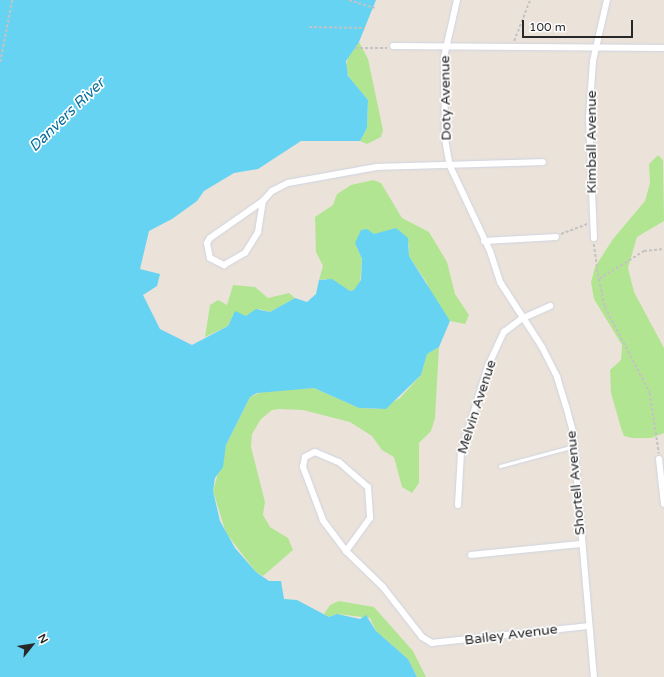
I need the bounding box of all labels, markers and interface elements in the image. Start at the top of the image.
scale bar [524,12,635,38]
text: 100 m [529,20,566,34]
street label: Doty Avenue [437,55,455,141]
water label: Danvers River [25,74,109,156]
street label: Kimball Avenue [584,90,600,194]
street label: Melvin Avenue [454,358,500,456]
street label: Shortell Avenue [563,430,589,536]
street label: Bailey Avenue [463,621,559,649]
north arrow [12,625,52,665]
text: N [35,632,51,646]

